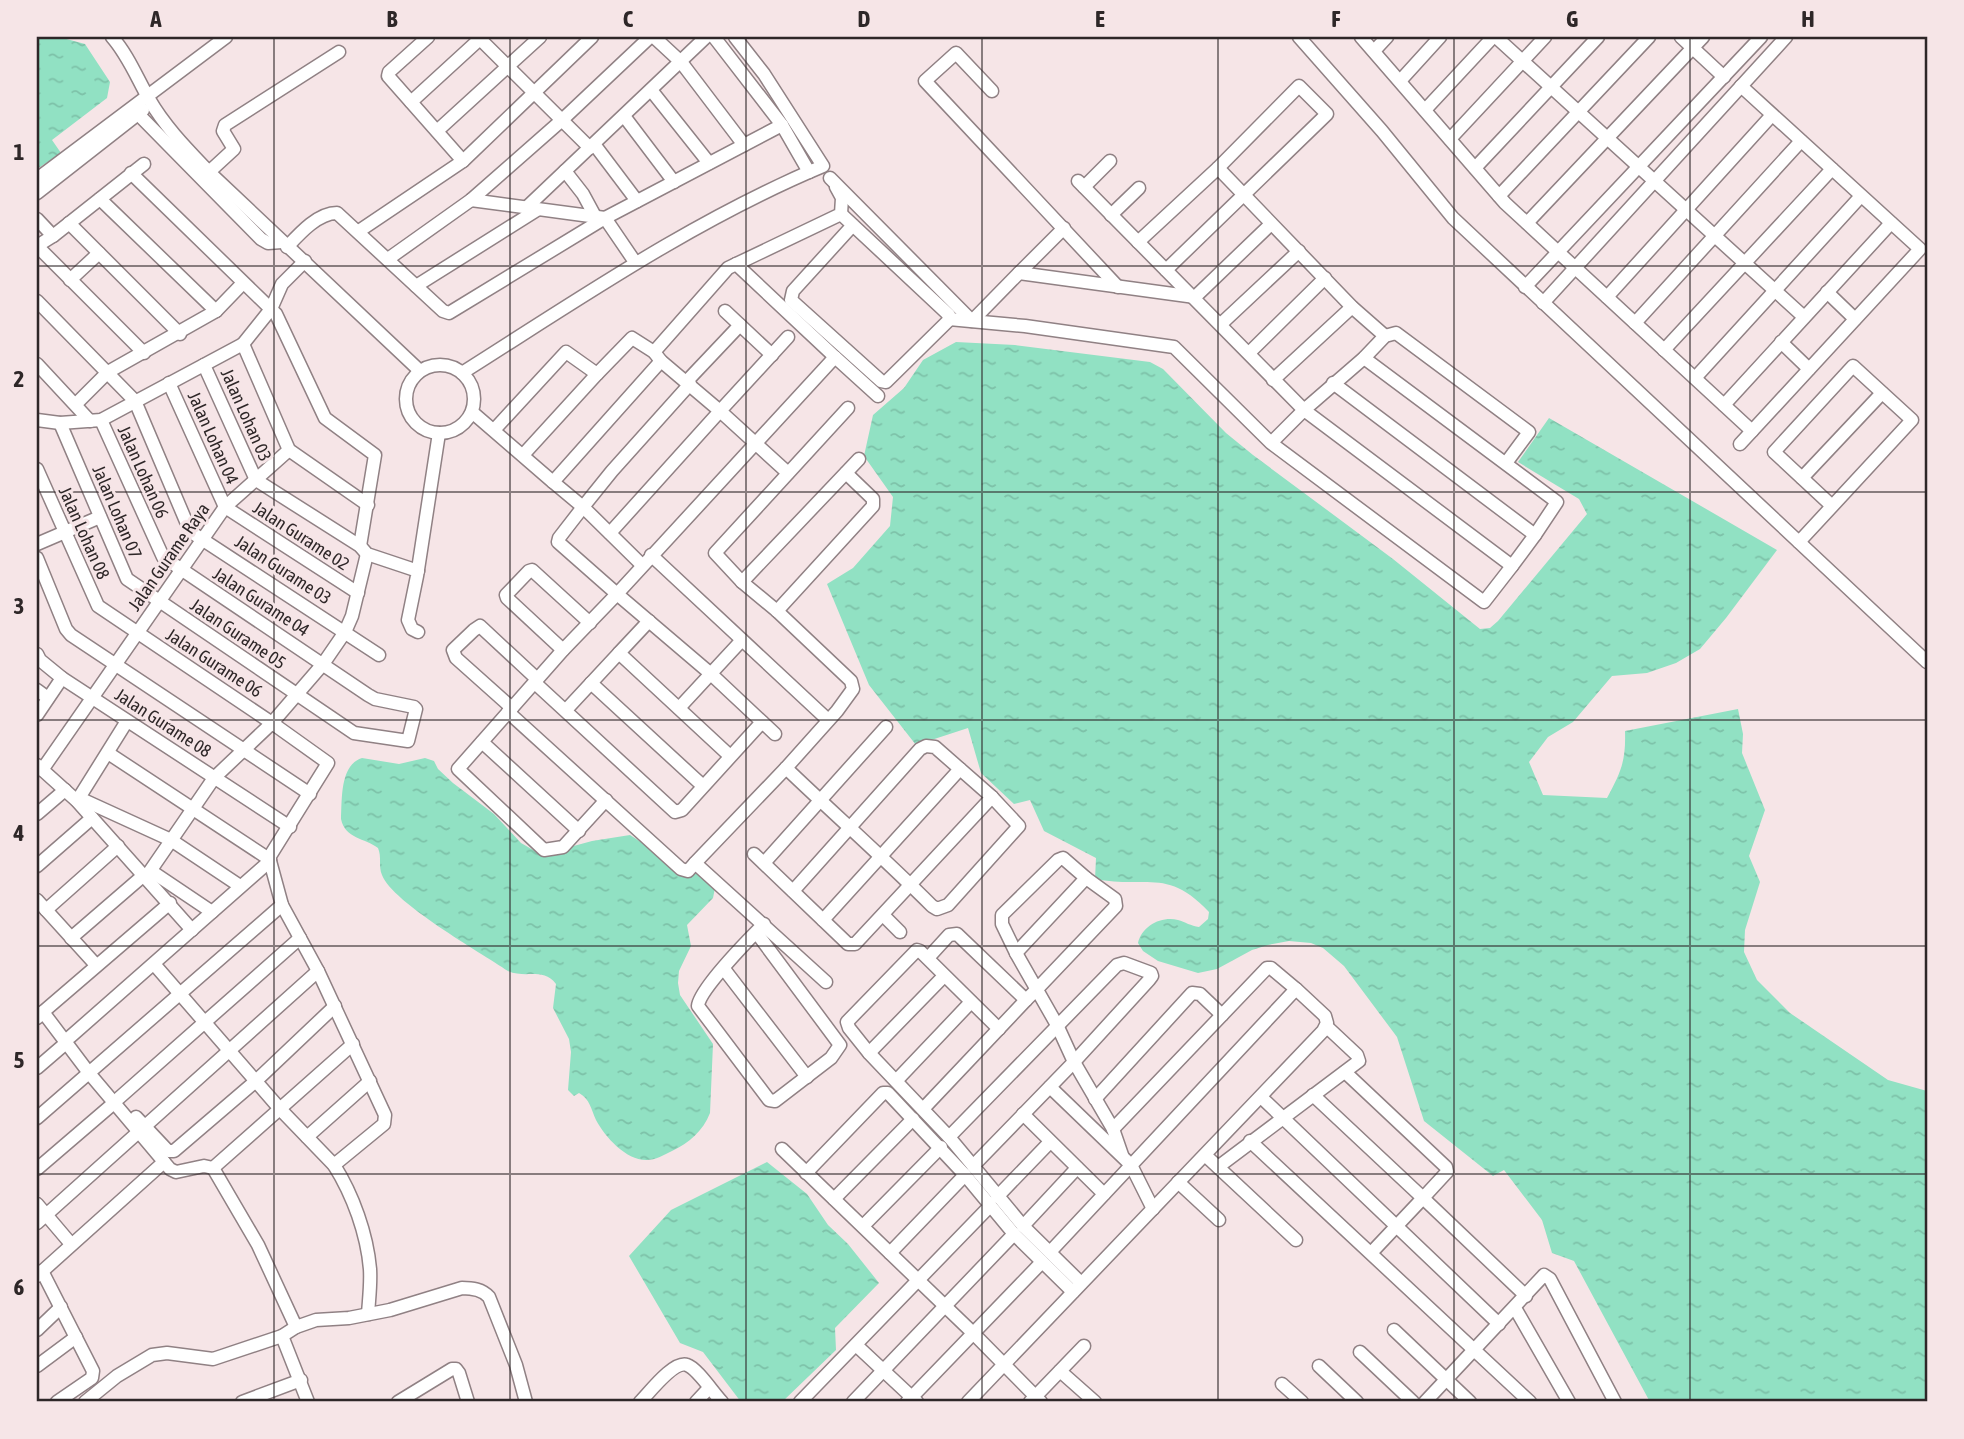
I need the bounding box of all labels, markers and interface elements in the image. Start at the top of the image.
text: A [149,6,162,32]
text: B [387,6,398,32]
text: C [623,6,634,32]
text: D [858,6,871,32]
text: E [1095,6,1105,32]
text: F [1331,6,1341,32]
text: G [1566,6,1578,32]
text: H [1801,6,1815,32]
text: 1 [14,139,25,165]
street label: Jalan Lohan 03 [217,365,276,464]
text: 2 [14,366,24,392]
street label: Jalan Lohan 04 [184,388,243,487]
street label: Jalan Lohan 06 [114,422,173,521]
street label: Jalan Lohan 07 [88,462,146,562]
street label: Jalan Lohan 08 [55,483,114,582]
street label: Jalan Gurame 02 [249,497,353,574]
street label: Jalan Gurame Raya [124,499,213,615]
street label: Jalan Gurame 03 [231,531,335,608]
street label: Jalan Gurame 04 [209,563,313,640]
text: 3 [14,593,24,619]
street label: Jalan Gurame 05 [187,594,290,673]
street label: Jalan Gurame 06 [162,624,266,701]
street label: Jalan Gurame 08 [111,684,215,761]
text: 4 [13,820,25,846]
text: 5 [14,1047,25,1073]
text: 6 [14,1274,25,1300]

